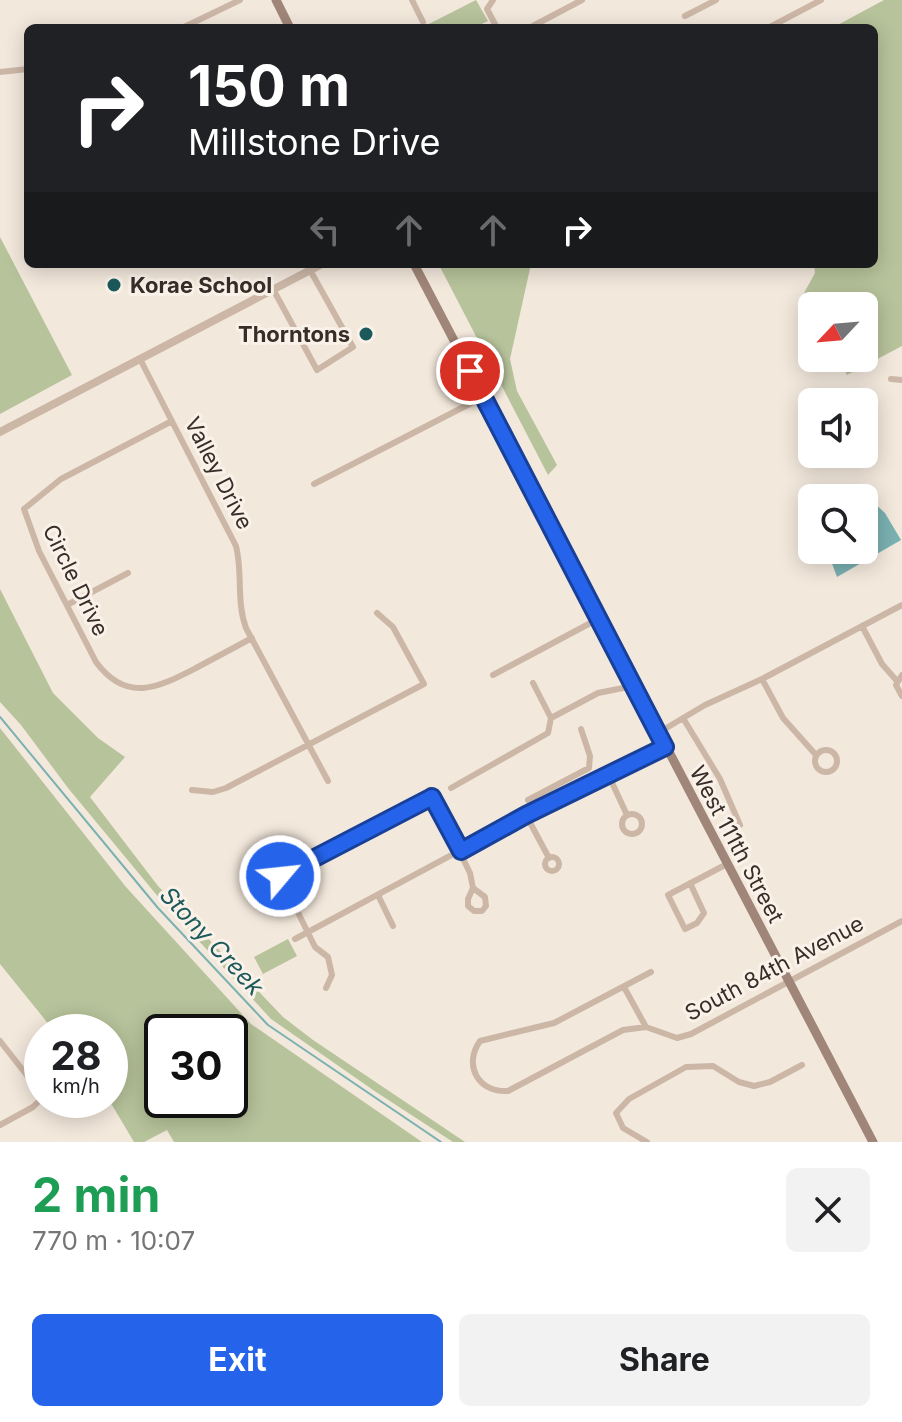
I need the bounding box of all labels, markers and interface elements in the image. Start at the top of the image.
text: 150 m [188,52,350,120]
icon: right [56,56,160,160]
text: Millstone Drive [188,120,440,164]
icon: left [303,208,347,252]
icon: ahead [387,208,431,252]
icon: ahead [471,208,515,252]
icon: right [555,208,599,252]
place label: Korae School [130,272,272,298]
marker: Korae School [105,276,123,294]
north arrow [798,292,878,372]
map controls [798,292,878,564]
place label: Thorntons [238,321,350,347]
marker: Thorntons [357,325,375,343]
pin [436,337,504,405]
icon: arrive [448,349,492,393]
button: sound [798,388,878,468]
street label: Valley Drive [180,412,258,534]
button: search [798,484,878,564]
street label: Circle Drive [38,520,114,640]
street label: West 111th Street [685,761,789,927]
position arrow [238,834,322,918]
water label: Stony Creek [154,880,270,1002]
street label: South 84th Avenue [680,910,868,1026]
speed limit sign: 30 [144,1014,248,1118]
text: 28 [50,1031,102,1080]
text: km/h [52,1074,100,1098]
text: 2 min [32,1165,160,1224]
button: close [786,1168,870,1252]
text: 770 m · 10:07 [32,1225,195,1256]
button: Exit [32,1314,443,1406]
button: Share [459,1314,870,1406]

